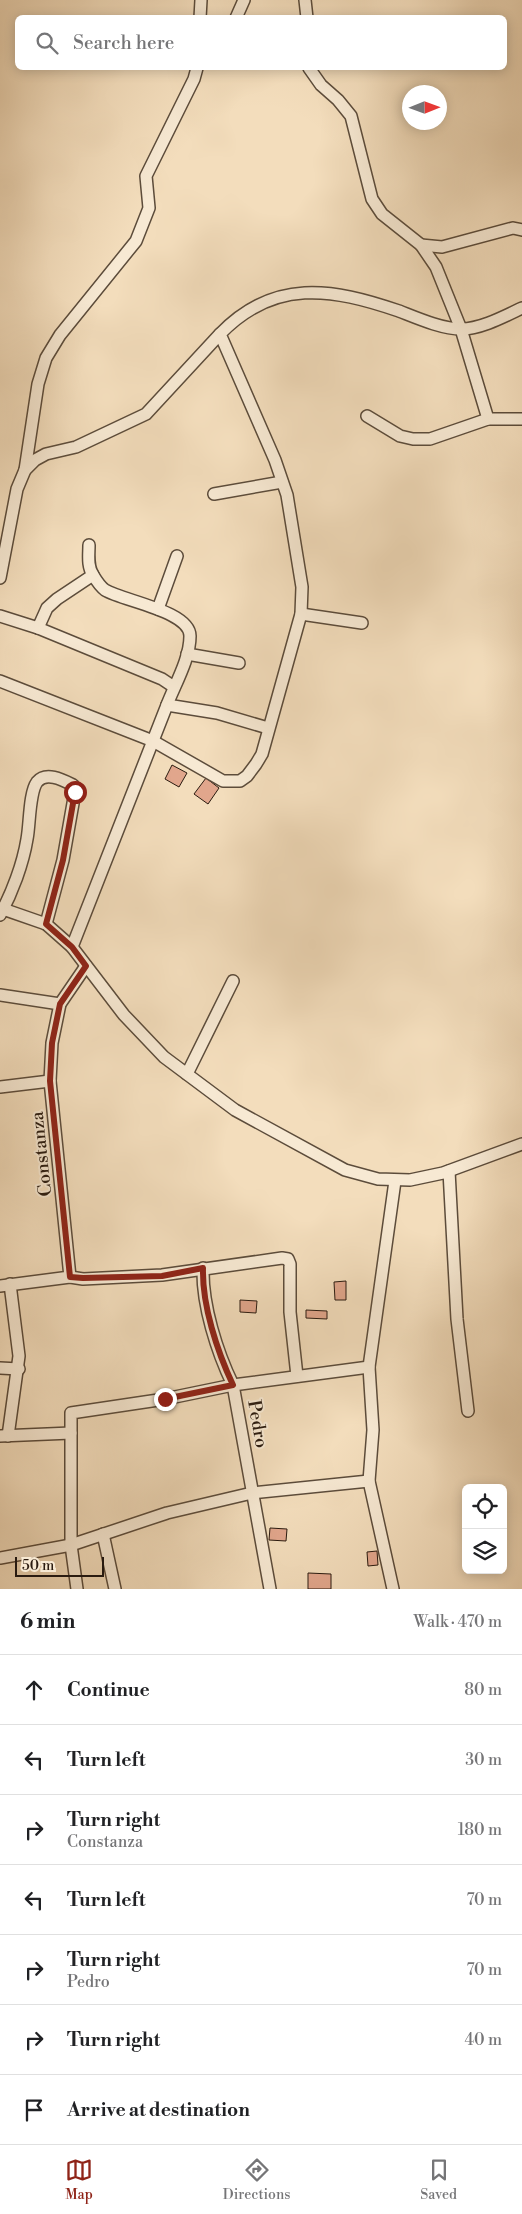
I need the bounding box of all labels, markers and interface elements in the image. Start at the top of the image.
search box [15,15,507,70]
icon: search [33,29,61,57]
text: Search here [73,31,174,55]
north arrow [402,85,447,130]
route start [64,781,87,804]
street label: Constanza [25,1109,57,1198]
route end [154,1388,177,1411]
street label: Pedro [242,1398,273,1450]
map controls [462,1484,507,1574]
button: locate [462,1484,507,1529]
button: layers [462,1529,507,1574]
scale bar [15,1554,104,1577]
text: 50 m [22,1557,54,1575]
text: 6 min [20,1609,75,1635]
text: Walk · 470 m [414,1612,502,1632]
icon: ahead [20,1676,48,1704]
text: Continue [67,1678,150,1702]
text: 80 m [464,1680,502,1700]
icon: left [20,1746,48,1774]
text: Turn left [67,1748,146,1772]
text: 30 m [465,1750,502,1770]
text: Turn right [67,1808,160,1832]
icon: right [20,1816,48,1844]
text: 180 m [458,1820,502,1840]
text: Constanza [67,1832,143,1852]
icon: left [20,1886,48,1914]
text: Turn left [67,1888,146,1912]
text: 70 m [466,1890,502,1910]
text: Turn right [67,1948,160,1972]
icon: right [20,1956,48,1984]
text: 70 m [466,1960,502,1980]
text: Pedro [67,1972,110,1992]
icon: right [20,2026,48,2054]
text: Turn right [67,2028,160,2052]
text: 40 m [465,2030,502,2050]
icon: arrive [20,2096,48,2124]
text: Arrive at destination [67,2098,250,2122]
tab: Map [65,2156,93,2204]
tab: Directions [223,2156,290,2204]
tab: Saved [420,2156,457,2204]

